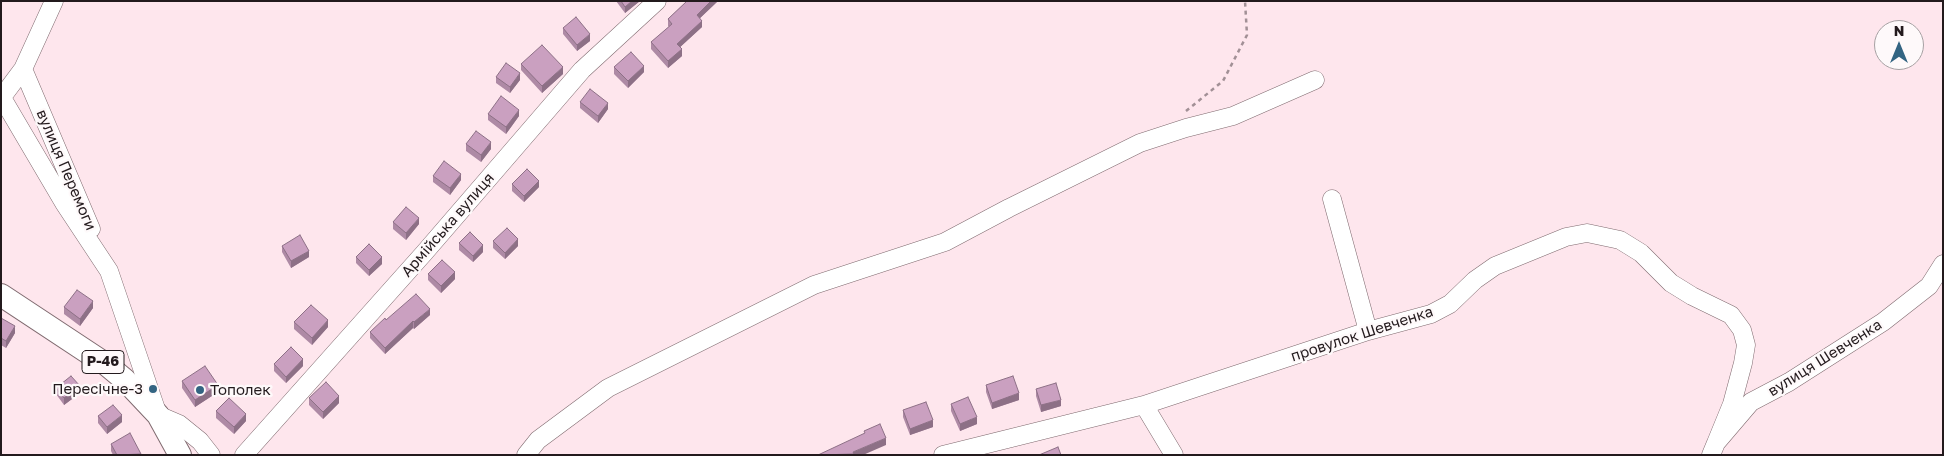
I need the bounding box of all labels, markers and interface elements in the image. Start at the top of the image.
north arrow [1874,20,1924,70]
text: N [1894,22,1904,39]
street label: вулиця Перемоги [32,107,100,233]
street label: Армійська вулиця [398,169,498,281]
street label: провулок Шевченка [1289,302,1435,366]
street label: вулиця Шевченка [1765,316,1885,400]
road number: Р-46 [82,351,124,374]
place label: Пересічне-3 [52,380,143,398]
place label: Тополек [210,381,271,399]
marker: Пересічне-3 [147,383,159,395]
marker: Тополек [194,384,206,396]

